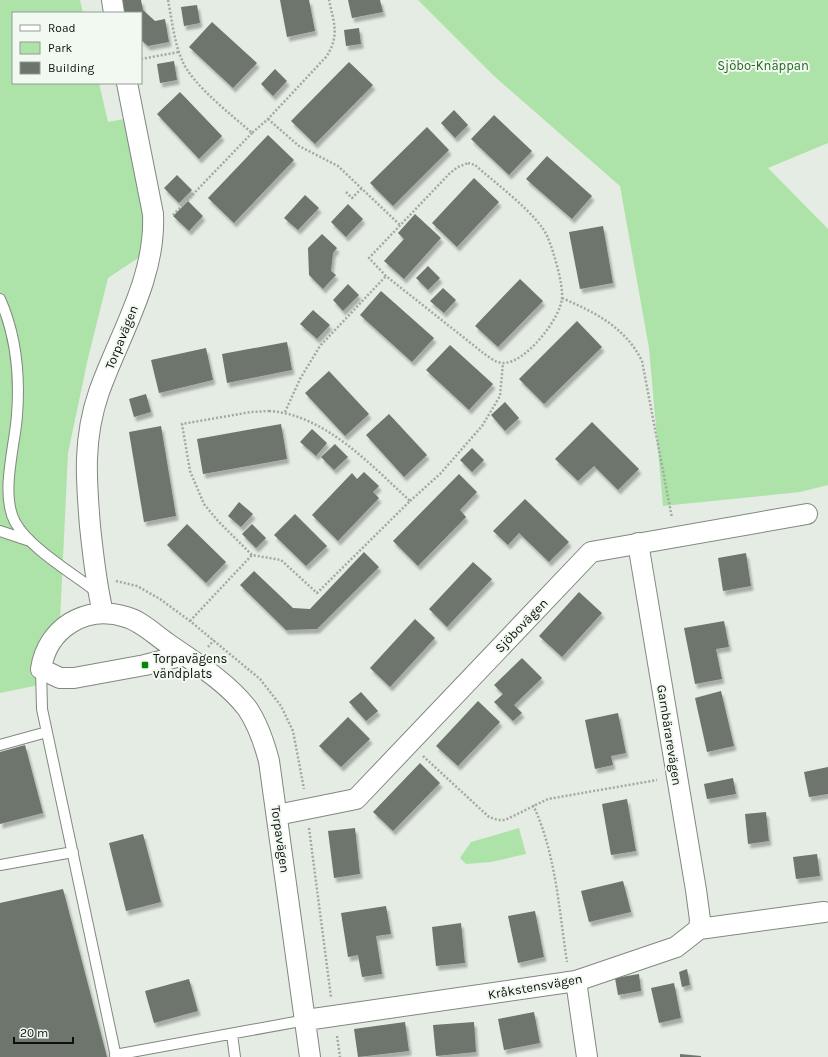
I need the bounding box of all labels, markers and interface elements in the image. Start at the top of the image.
legend [12,12,142,84]
text: Road [48,21,76,35]
text: Park [48,41,73,55]
park label: Sjöbo-Knäppan [717,58,809,73]
text: Building [48,61,95,75]
street label: Torpavägen [102,303,141,371]
street label: Sjöbovägen [492,595,551,656]
place label: Torpavägens vändplats [153,651,228,681]
marker: Torpavägens vändplats [140,660,150,670]
street label: Garnbärarevägen [654,684,685,786]
street label: Torpavägen [268,805,293,874]
street label: Kråkstensvägen [487,971,584,1002]
scale bar [14,1019,73,1045]
text: 20 m [20,1026,48,1040]

